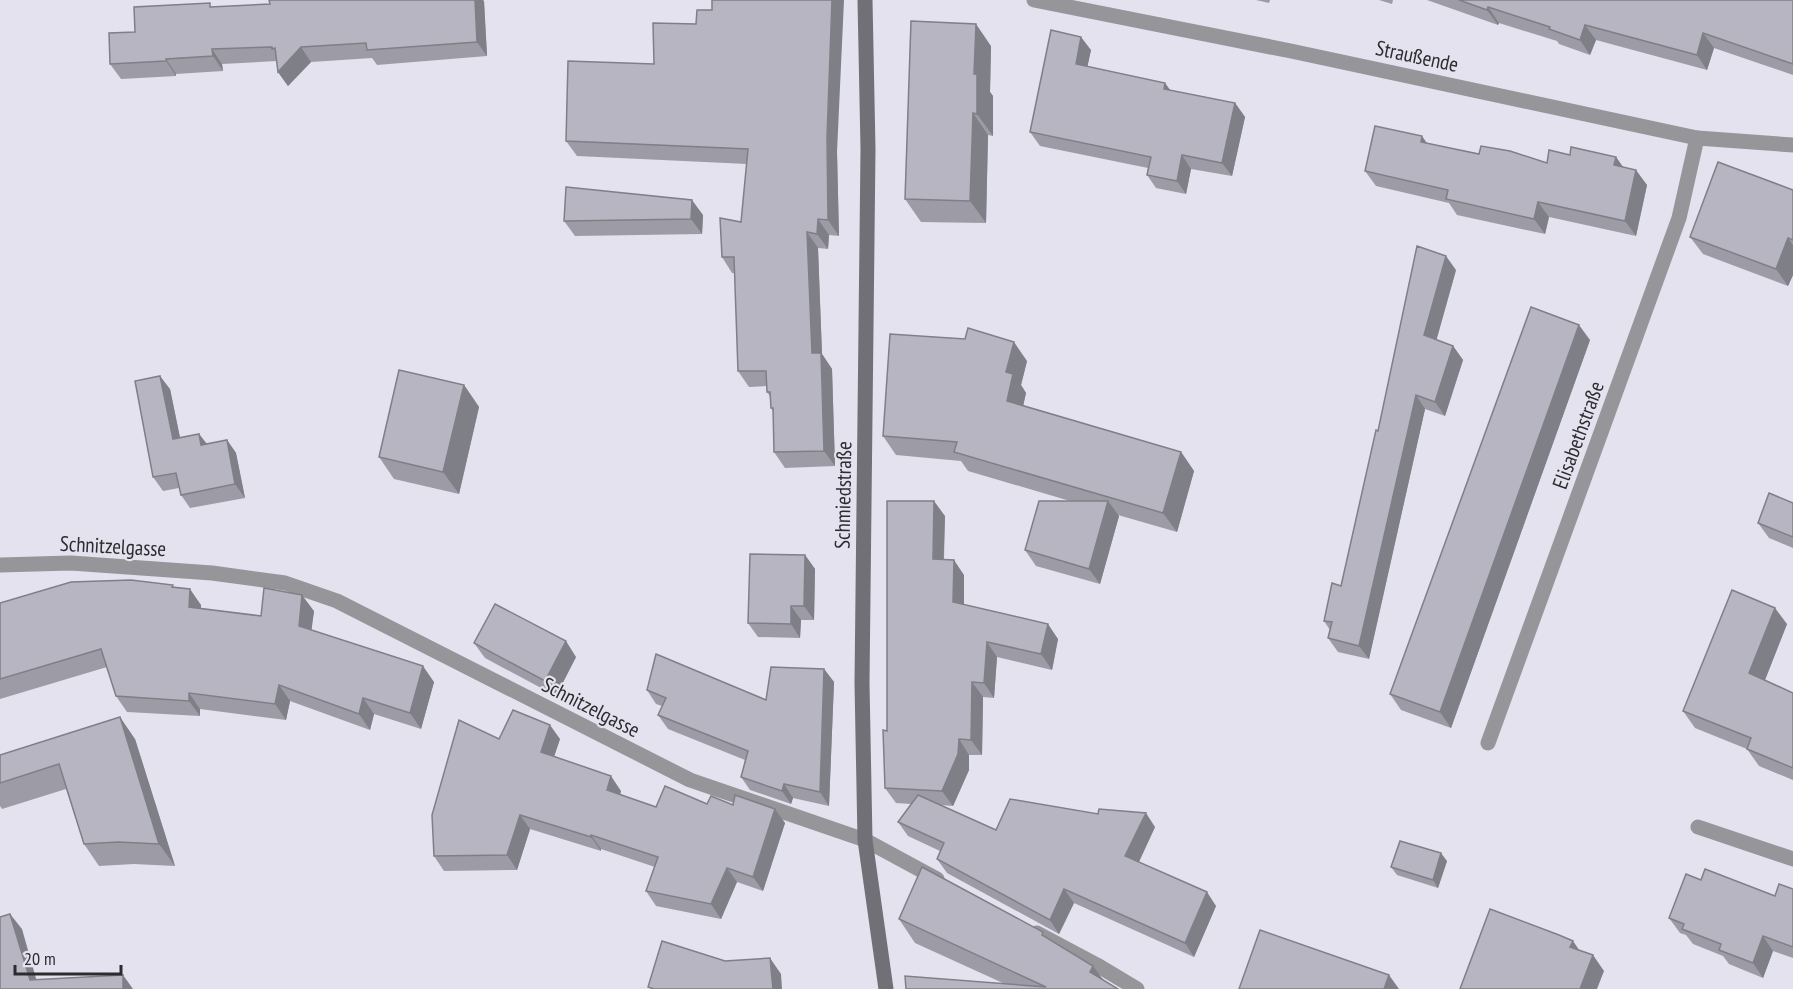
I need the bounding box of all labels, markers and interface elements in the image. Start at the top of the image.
street label: Straußende [1373,34,1461,78]
street label: Elisabethstraße [1546,377,1610,493]
street label: Schmiedstraße [829,441,857,549]
street label: Schnitzelgasse [59,530,167,562]
street label: Schnitzelgasse [537,671,645,743]
scale bar [15,938,122,976]
text: 20 m [24,947,56,970]

